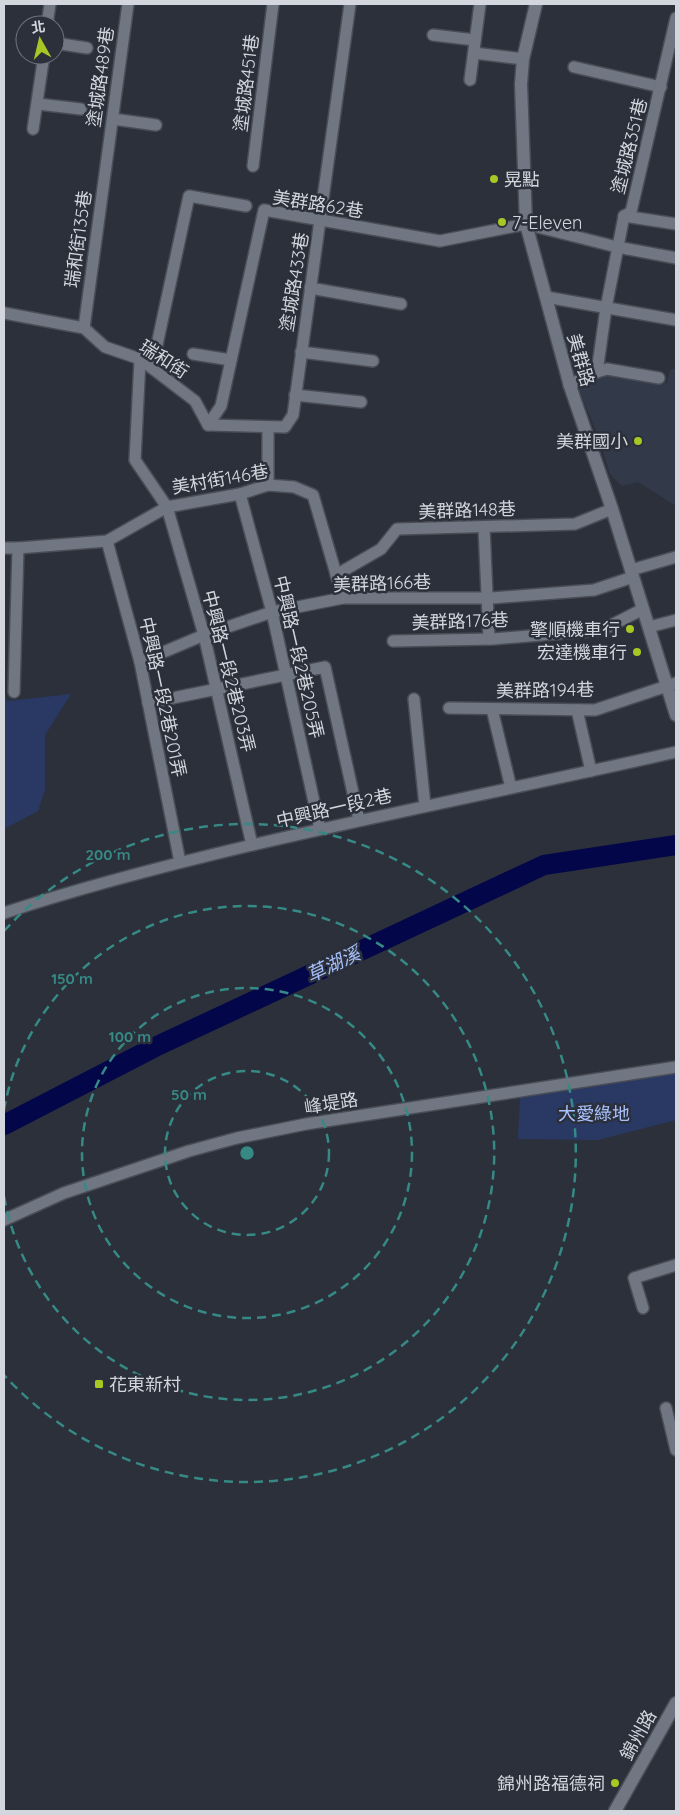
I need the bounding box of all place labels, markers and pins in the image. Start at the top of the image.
place label: 晃點 [504,168,540,191]
marker: 晃點 [488,173,500,185]
place label: 7-Eleven [512,211,583,234]
marker: 7-Eleven [496,216,508,228]
place label: 美群國小 [556,430,628,453]
marker: 美群國小 [632,435,644,447]
place label: 擎順機車行 [530,618,620,641]
marker: 擎順機車行 [624,623,636,635]
place label: 宏達機車行 [537,641,627,664]
marker: 宏達機車行 [631,646,643,658]
centre of rings [238,1144,256,1162]
place label: 花東新村 [109,1373,181,1396]
marker: 花東新村 [93,1378,105,1390]
place label: 錦州路福德祠 [497,1772,605,1795]
marker: 錦州路福德祠 [609,1777,621,1789]

